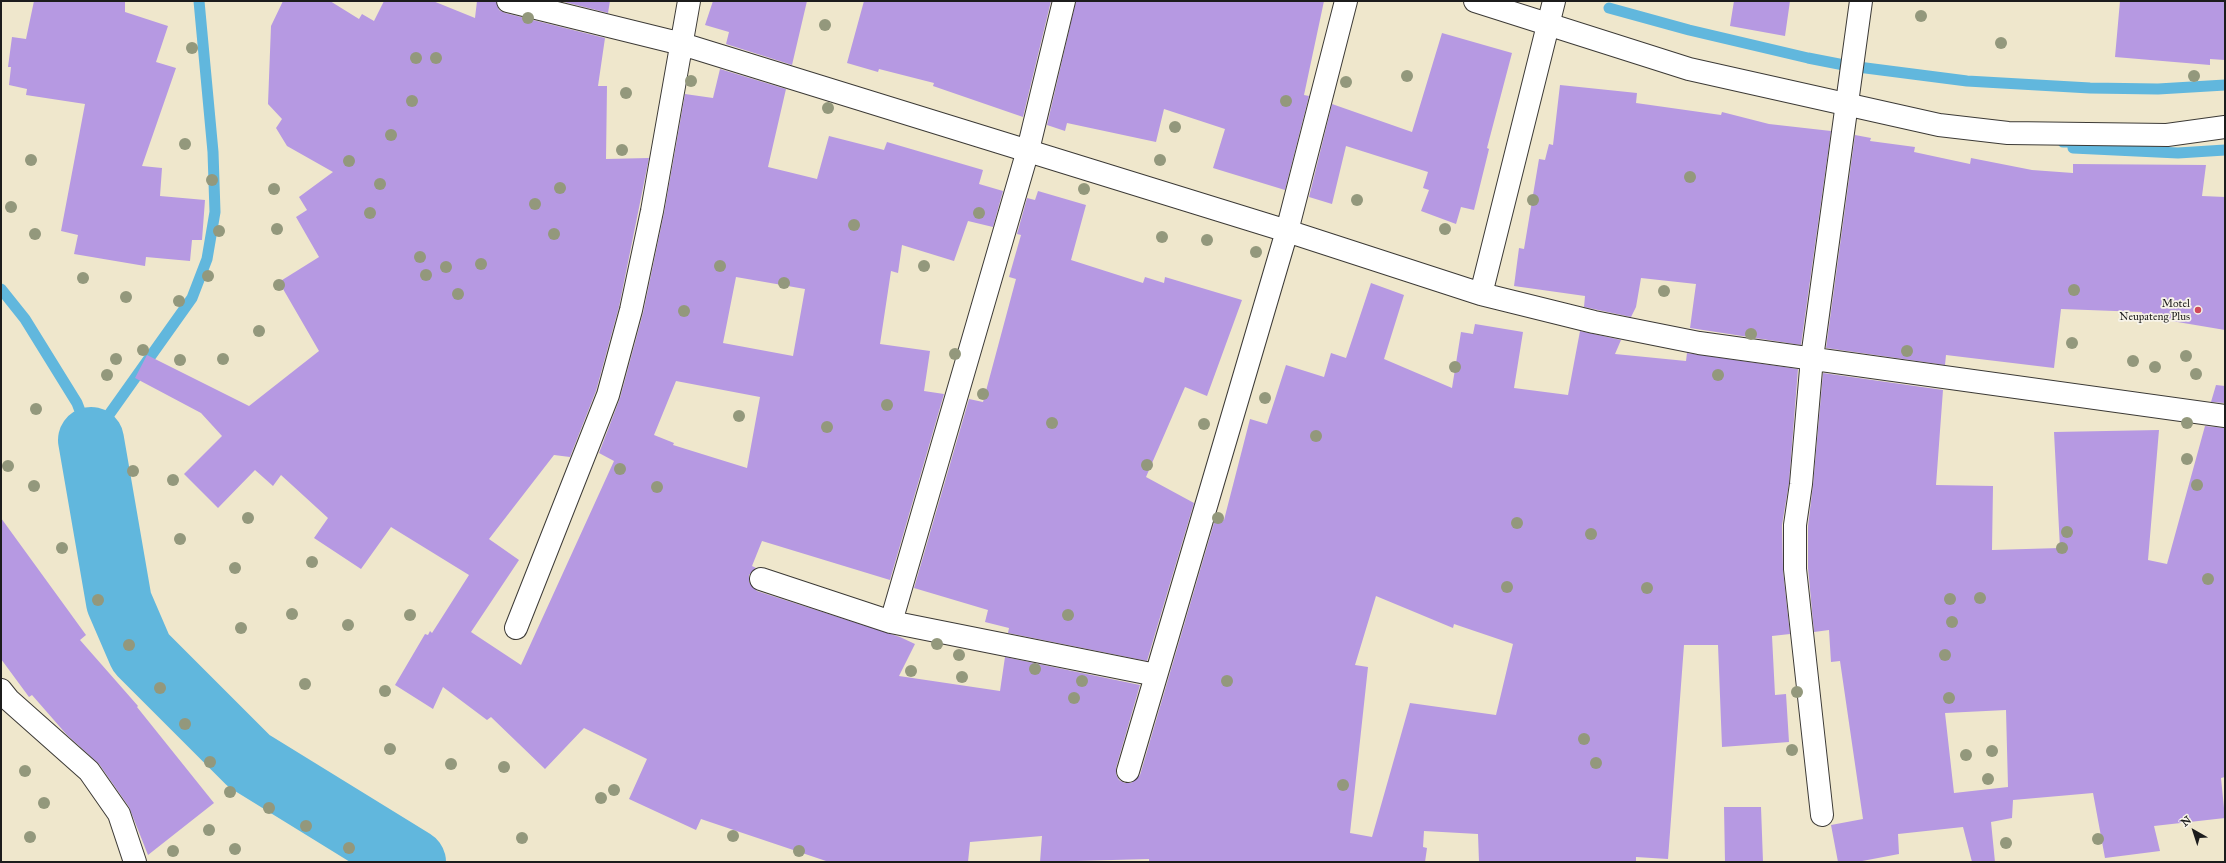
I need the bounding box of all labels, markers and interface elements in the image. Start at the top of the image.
place label: Motel Neupateng Plus [2119,297,2190,323]
marker: Motel Neupateng Plus [2193,305,2203,315]
north arrow [2174,811,2214,851]
text: N [2178,813,2194,829]

